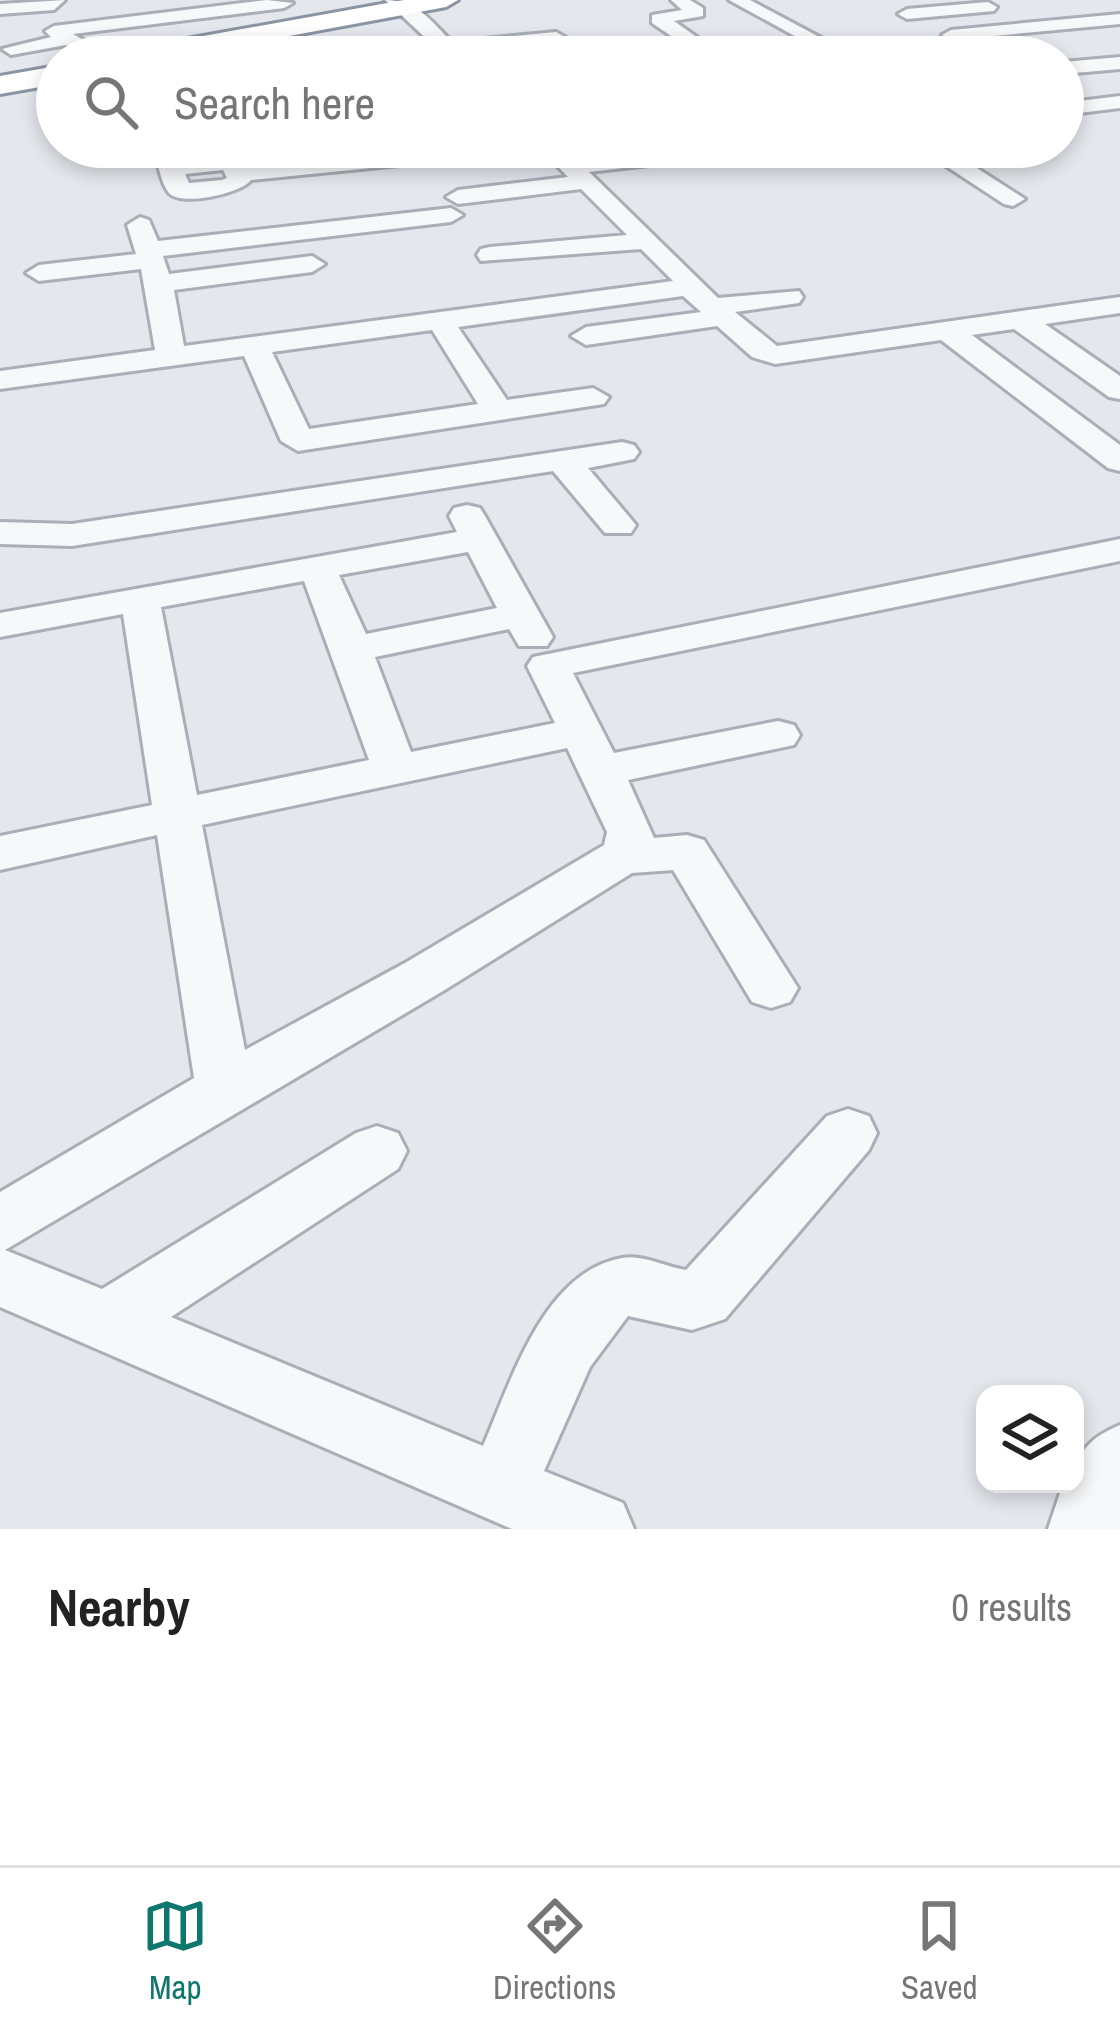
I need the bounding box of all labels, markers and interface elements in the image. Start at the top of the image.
search box [36,36,1084,168]
icon: search [78,69,144,135]
text: Search here [174,72,375,133]
map controls [976,1385,1084,1493]
button: layers [976,1385,1084,1493]
text: Nearby [48,1573,190,1642]
text: 0 results [951,1581,1072,1633]
tab: Map [142,1893,208,2009]
tab: Directions [493,1893,616,2009]
tab: Saved [901,1893,978,2009]

